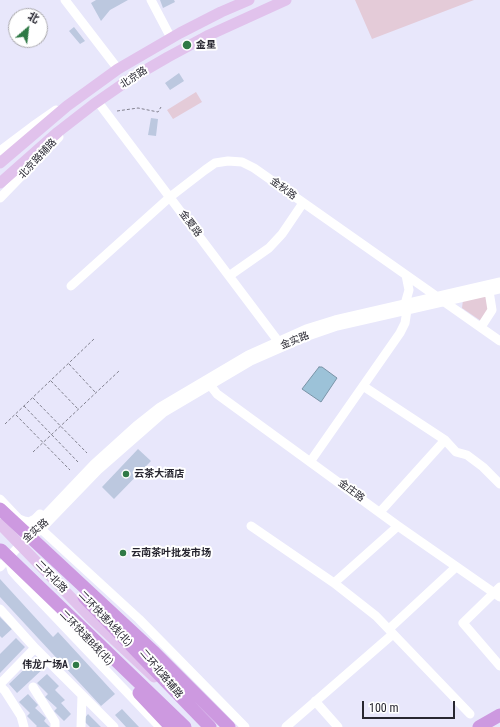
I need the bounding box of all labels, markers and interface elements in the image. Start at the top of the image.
north arrow [8,8,48,48]
text: 北 [25,10,41,26]
marker: 金星 [181,39,193,51]
place label: 金星 [196,39,216,51]
street label: 北京路 [118,65,150,91]
street label: 北京路辅路 [17,137,59,181]
street label: 金秋路 [267,175,299,203]
street label: 金夏路 [176,208,204,240]
street label: 金实路 [279,330,311,352]
place label: 云茶大酒店 [134,468,184,480]
marker: 云茶大酒店 [121,469,131,479]
street label: 金庄路 [335,477,367,505]
street label: 金实路 [21,517,51,545]
place label: 云南茶叶批发市场 [131,547,211,559]
marker: 云南茶叶批发市场 [118,548,128,558]
street label: 二环北路 [33,558,69,596]
street label: 二环快速A线(北) [76,589,134,649]
street label: 二环快速B线(北) [57,608,115,668]
street label: 二环北路辅路 [137,647,185,701]
place label: 伟龙广场A [22,659,68,671]
marker: 伟龙广场A [71,660,81,670]
scale bar [364,693,457,719]
text: 100 m [369,701,399,715]

